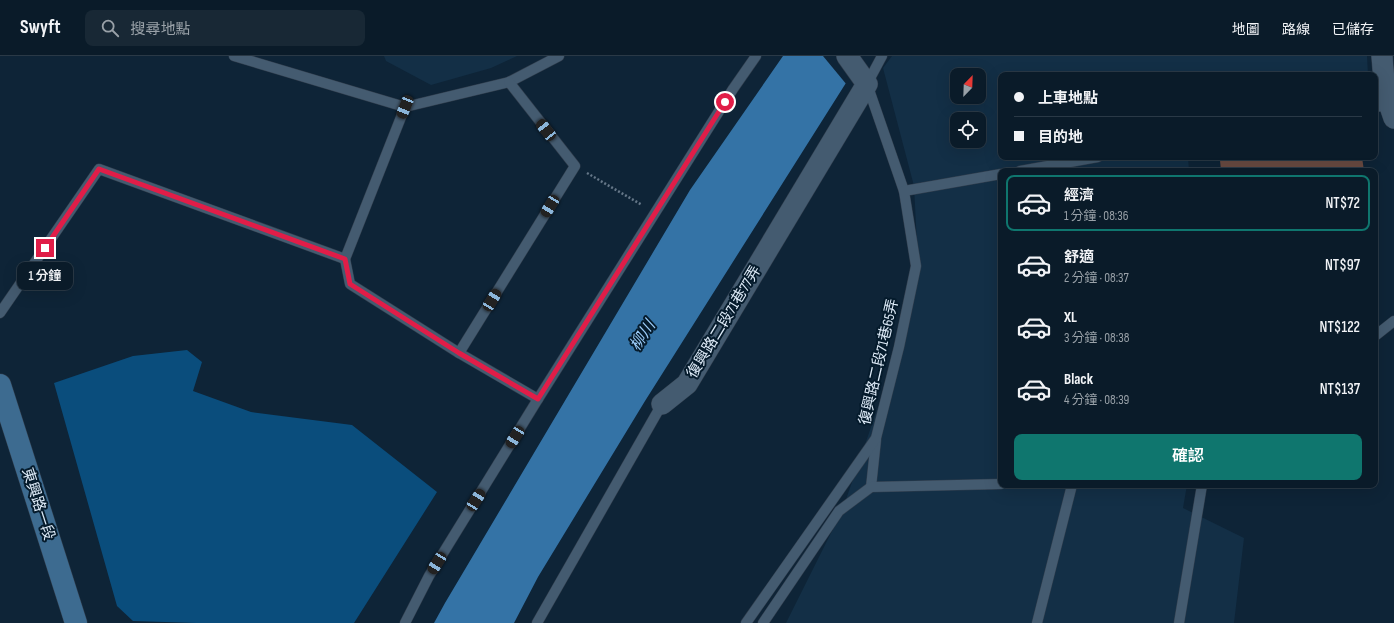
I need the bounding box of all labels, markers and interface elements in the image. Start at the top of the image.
search box [85,10,365,46]
text: Swyft [20,16,61,39]
icon: search [99,17,121,39]
text: 搜尋地點 [131,20,191,39]
text: 地圖 [1232,21,1260,38]
text: 路線 [1282,21,1310,38]
text: 已儲存 [1332,21,1374,38]
north arrow [950,68,986,104]
map controls [950,68,986,148]
text: 上車地點 [1038,89,1098,108]
route start [716,93,734,111]
car [395,94,415,120]
button: locate [950,112,986,148]
car [534,117,558,143]
text: 目的地 [1038,128,1083,147]
icon: car [1016,185,1052,221]
text: 經濟 [1064,186,1094,205]
car [539,193,561,219]
text: NT$72 [1326,194,1360,213]
text: 1 分鐘 · 08:36 [1064,208,1128,224]
route end [36,239,54,257]
icon: car [1016,247,1052,283]
text: 舒適 [1064,248,1094,267]
text: NT$97 [1325,256,1360,275]
callout: 1 分鐘 [17,262,73,290]
street label: 復興路二段71巷77弄 [683,262,765,382]
text: 1 分鐘 [29,268,61,284]
text: 2 分鐘 · 08:37 [1064,270,1129,286]
car [481,287,503,313]
street label: 復興路二段71巷65弄 [855,297,903,427]
text: XL [1064,308,1077,327]
icon: car [1016,309,1052,345]
water label: 柳川 [626,316,661,355]
text: NT$122 [1320,318,1360,337]
text: 3 分鐘 · 08:38 [1064,330,1129,346]
text: Black [1064,370,1093,389]
icon: car [1016,371,1052,407]
text: NT$137 [1320,380,1360,399]
text: 4 分鐘 · 08:39 [1064,392,1129,408]
car [504,424,526,450]
button: 確認 [1014,434,1362,480]
street label: 東興路一段 [17,465,59,543]
car [465,487,487,513]
car [426,550,448,576]

